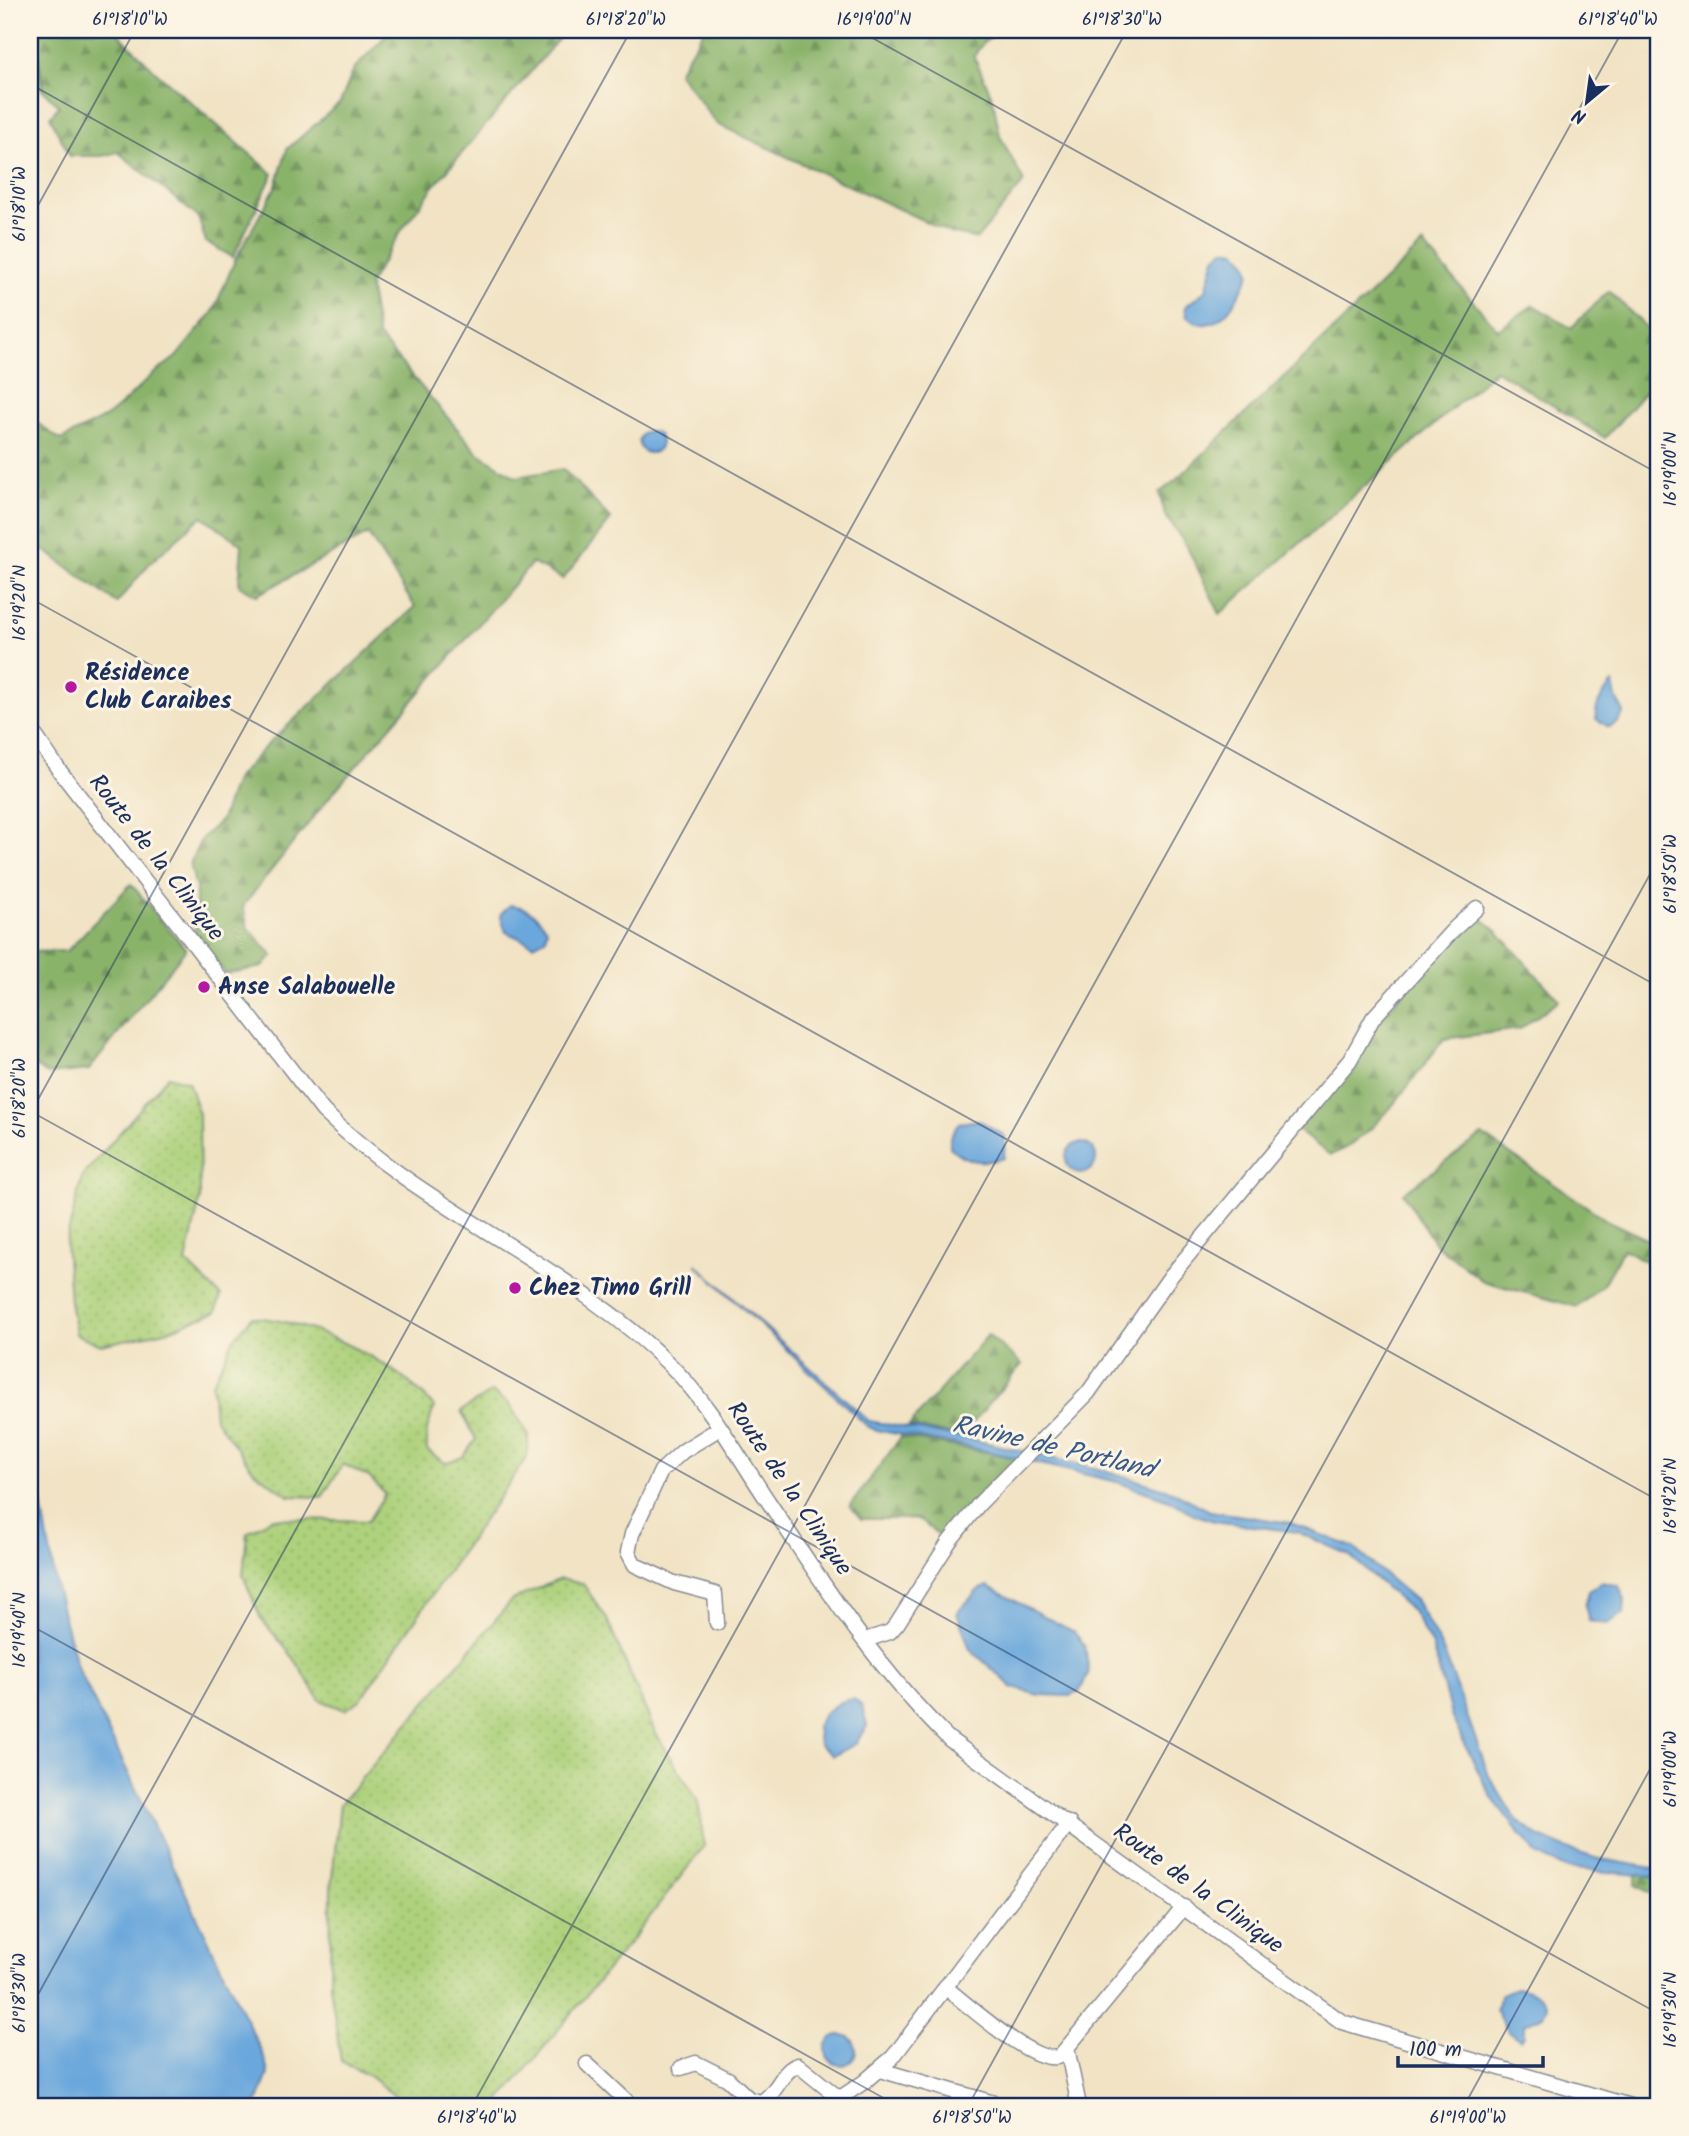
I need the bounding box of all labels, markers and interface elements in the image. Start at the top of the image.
text: 61°18'10"W [92,6,168,35]
text: 61°18'20"W [586,6,666,35]
text: 16°19'00"N [837,6,911,35]
text: 61°18'30"W [1082,6,1162,35]
text: 61°18'40"W [1578,6,1658,35]
north arrow [1552,66,1622,136]
text: N [1567,99,1592,131]
text: 61°18'10"W [6,166,35,242]
text: 16°19'00"N [1657,432,1686,506]
text: 16°19'20"N [6,565,35,641]
place label: Résidence Club Caraibes [85,654,231,721]
marker: Résidence Club Caraibes [63,679,79,695]
street label: Route de la Clinique [78,766,234,950]
text: 61°18'50"W [1657,834,1686,914]
place label: Anse Salabouelle [218,968,395,1007]
marker: Anse Salabouelle [196,979,212,995]
text: 61°18'20"W [6,1058,35,1138]
place label: Chez Timo Grill [529,1269,692,1308]
marker: Chez Timo Grill [507,1280,523,1296]
street label: Route de la Clinique [716,1394,862,1584]
water label: Ravine de Portland [948,1404,1164,1493]
text: 16°19'20"N [1657,1458,1686,1534]
text: 16°19'40"N [6,1592,35,1668]
text: 61°19'00"W [1657,1731,1686,1807]
street label: Route de la Clinique [1104,1813,1292,1965]
text: 61°18'30"W [6,1953,35,2033]
text: 16°19'30"N [1657,1972,1686,2048]
scale bar [1398,2024,1544,2068]
text: 100 m [1409,2034,1462,2067]
text: 61°18'40"W [437,2104,517,2133]
text: 61°18'50"W [932,2104,1012,2133]
text: 61°19'00"W [1430,2104,1506,2133]

